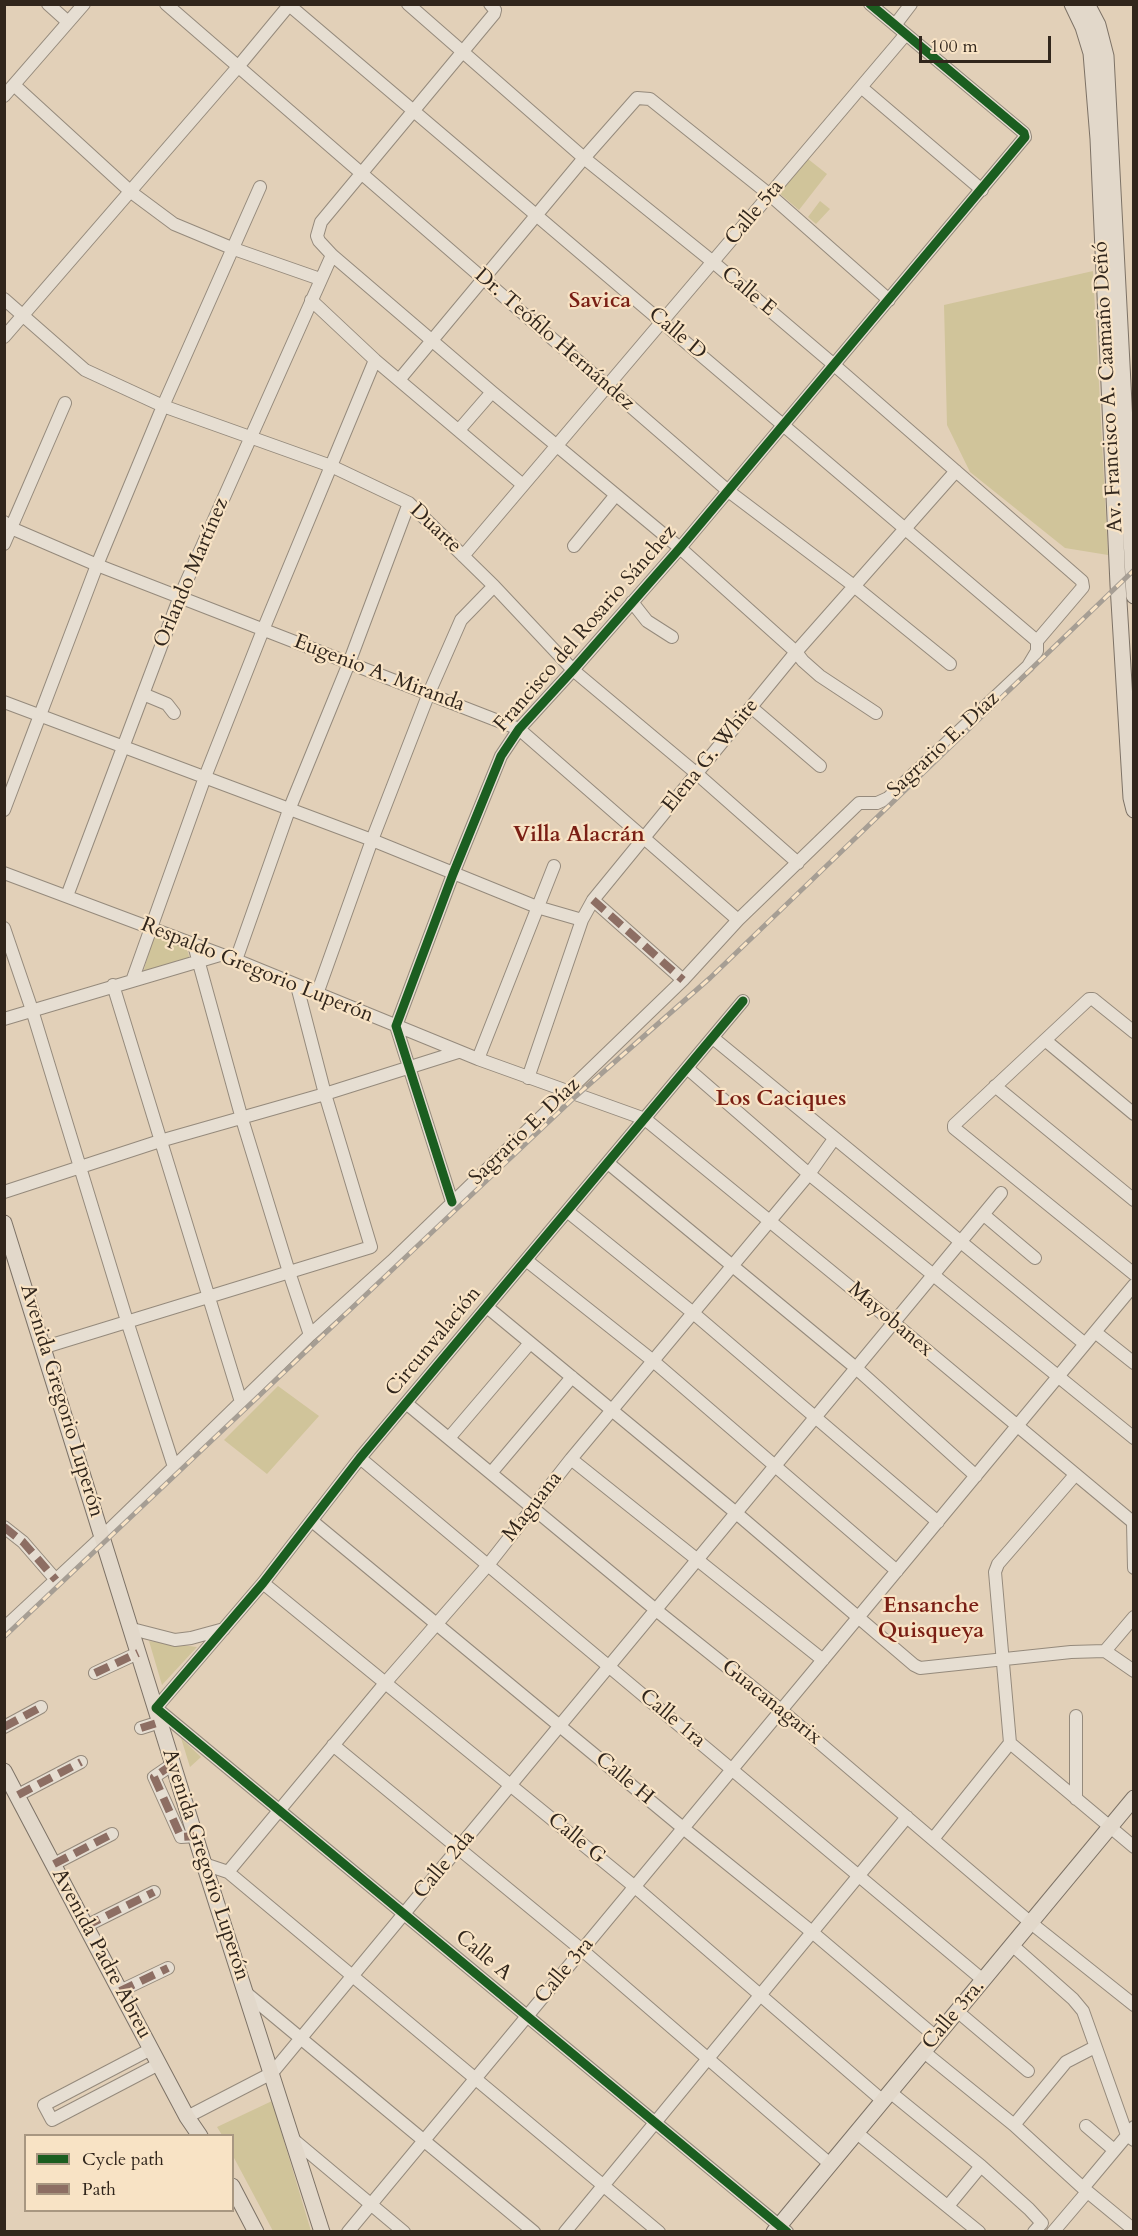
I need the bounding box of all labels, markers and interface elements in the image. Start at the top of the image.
scale bar [922,24,1054,62]
text: 100 m [930,34,978,59]
street label: Calle 5ta [720,175,790,251]
street label: Av. Francisco A. Caamaño Deñó [1089,241,1129,533]
street label: Calle E [715,262,781,322]
street label: Dr. Teófilo Hernández [469,264,639,416]
district label: Savica [569,289,631,315]
street label: Calle D [643,302,711,366]
street label: Orlando Martínez [149,494,235,652]
street label: Duarte [404,499,466,559]
street label: Francisco del Rosario Sánchez [489,521,683,737]
street label: Eugenio A. Miranda [290,630,468,718]
street label: Sagrario E. Díaz [883,687,1005,803]
street label: Elena G. White [658,694,764,818]
district label: Villa Alacrán [513,823,645,849]
street label: Respaldo Gregorio Luperón [137,913,377,1029]
street label: Sagrario E. Díaz [464,1073,586,1191]
district label: Los Caciques [716,1087,846,1113]
street label: Mayobanex [842,1277,938,1363]
street label: Avenida Gregorio Luperón [14,1281,108,1521]
street label: Circunvalación [381,1282,487,1402]
street label: Maguana [498,1467,568,1547]
district label: Ensanche Quisqueya [878,1594,984,1646]
street label: Guacanagarix [716,1655,826,1751]
street label: Calle 1ra [634,1684,710,1754]
street label: Avenida Gregorio Luperón [156,1746,254,1984]
street label: Calle H [590,1747,658,1811]
street label: Calle G [542,1808,610,1870]
street label: Calle 2da [409,1825,481,1905]
street label: Avenida Padre Abreu [45,1865,157,2043]
street label: Calle A [450,1925,516,1987]
street label: Calle 3ra [530,1933,600,2009]
street label: Calle 3ra. [917,1975,991,2055]
legend [24,2134,234,2212]
text: Cycle path [82,2147,164,2172]
text: Path [82,2177,116,2202]

